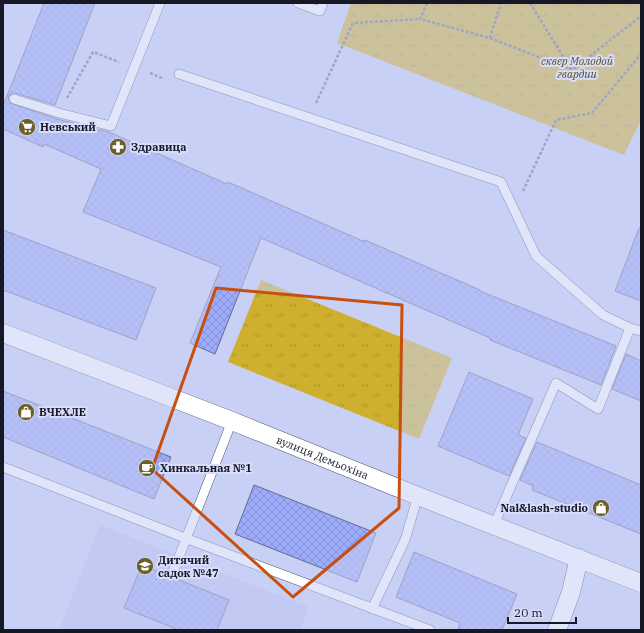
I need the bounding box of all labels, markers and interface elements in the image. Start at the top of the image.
park label: сквер Молодой гвардии [541,54,614,81]
supermarket icon: Невський [17,117,37,137]
place label: Невський [40,120,96,134]
pharmacy icon: Здравица [108,137,128,157]
place label: Здравица [131,140,186,154]
shop icon: ВЧЕХЛЕ [16,402,36,422]
place label: ВЧЕХЛЕ [39,405,86,419]
street label: вулиця Демьохіна [274,433,371,482]
cafe icon: Хинкальная №1 [137,458,157,478]
place label: Хинкальная №1 [160,461,252,475]
shop icon: Nal&lash-studio [591,498,611,518]
place label: Nal&lash-studio [501,501,588,515]
place label: Дитячий садок №47 [158,553,219,580]
school or university icon: Дитячий садок №47 [135,556,155,576]
scale bar [508,599,576,625]
text: 20 m [514,605,543,620]

